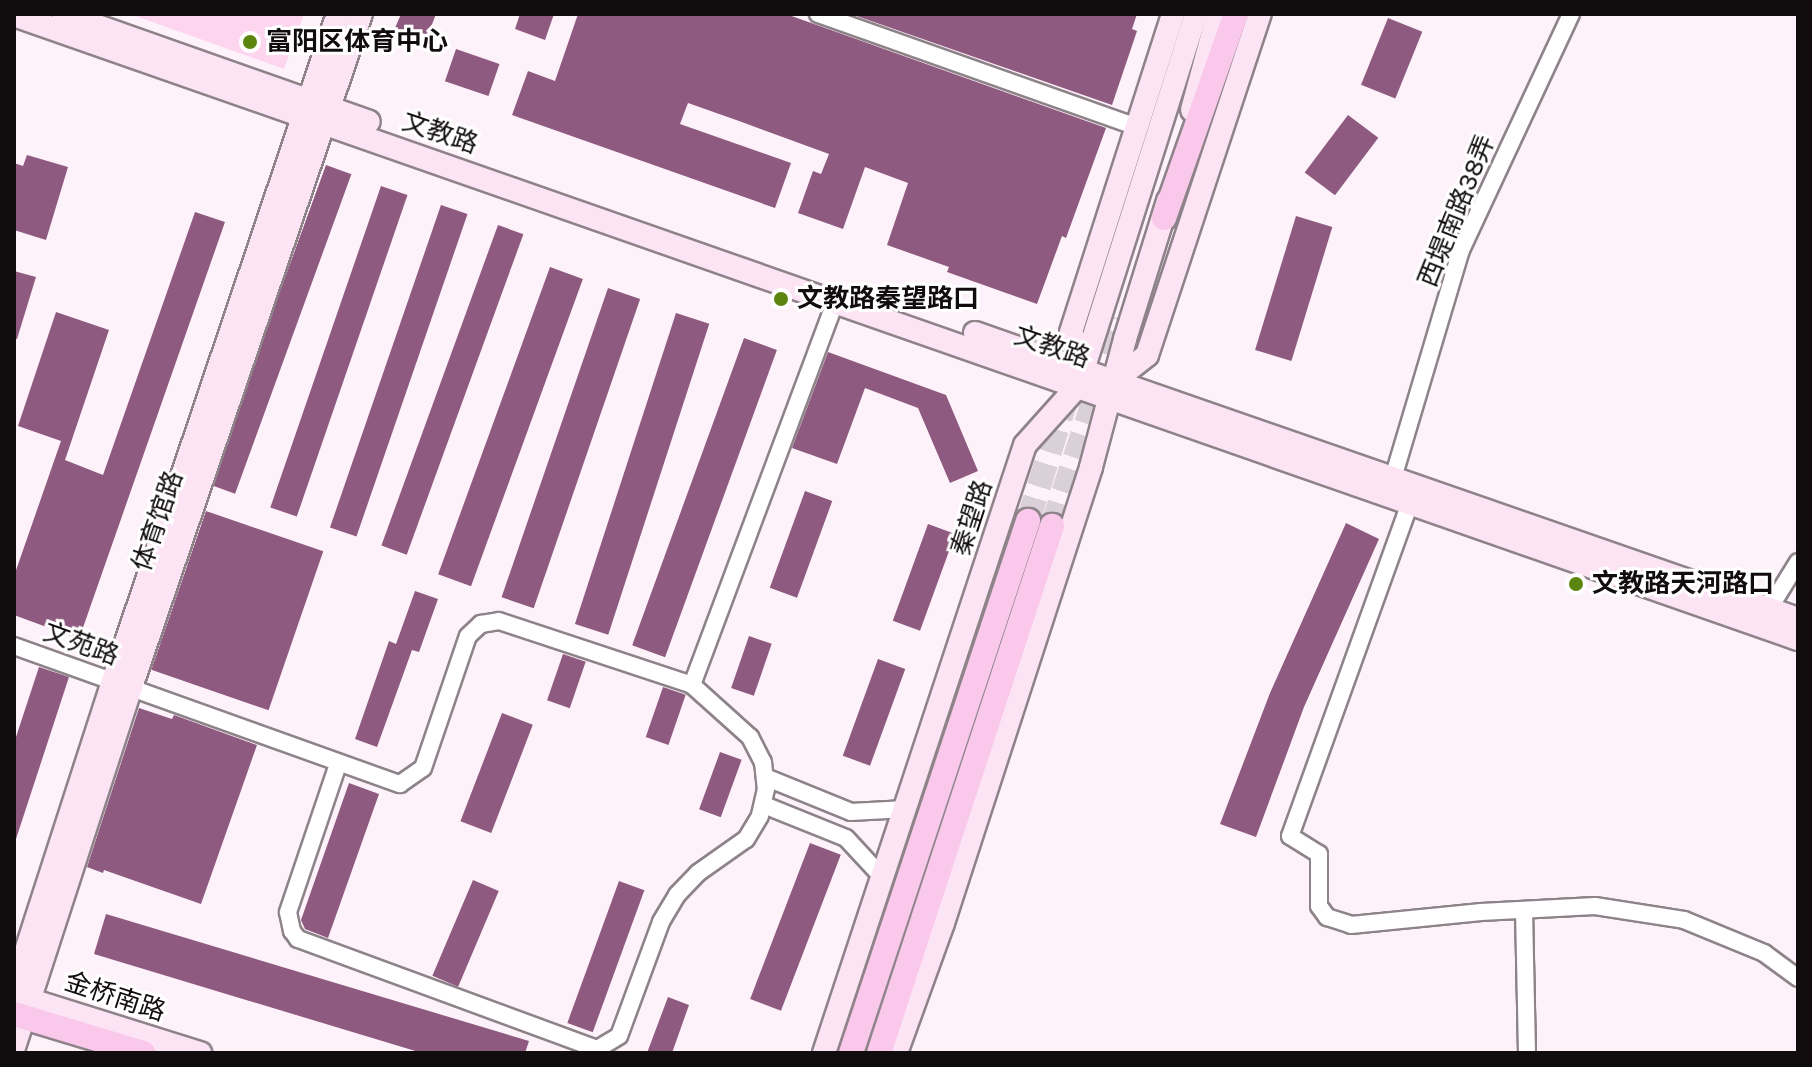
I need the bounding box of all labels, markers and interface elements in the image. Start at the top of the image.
place label: 富阳区体育中心 [266,26,448,58]
marker: 富阳区体育中心 [241,33,259,51]
street label: 文教路 [398,106,482,160]
street label: 西堤南路38弄 [1412,130,1502,292]
place label: 文教路秦望路口 [797,283,979,315]
marker: 文教路秦望路口 [772,290,790,308]
street label: 文教路 [1010,320,1094,374]
street label: 体育馆路 [126,467,190,575]
street label: 秦望路 [945,476,999,560]
place label: 文教路天河路口 [1592,568,1774,600]
marker: 文教路天河路口 [1567,575,1585,593]
street label: 文苑路 [39,616,123,672]
street label: 金桥南路 [61,966,169,1028]

